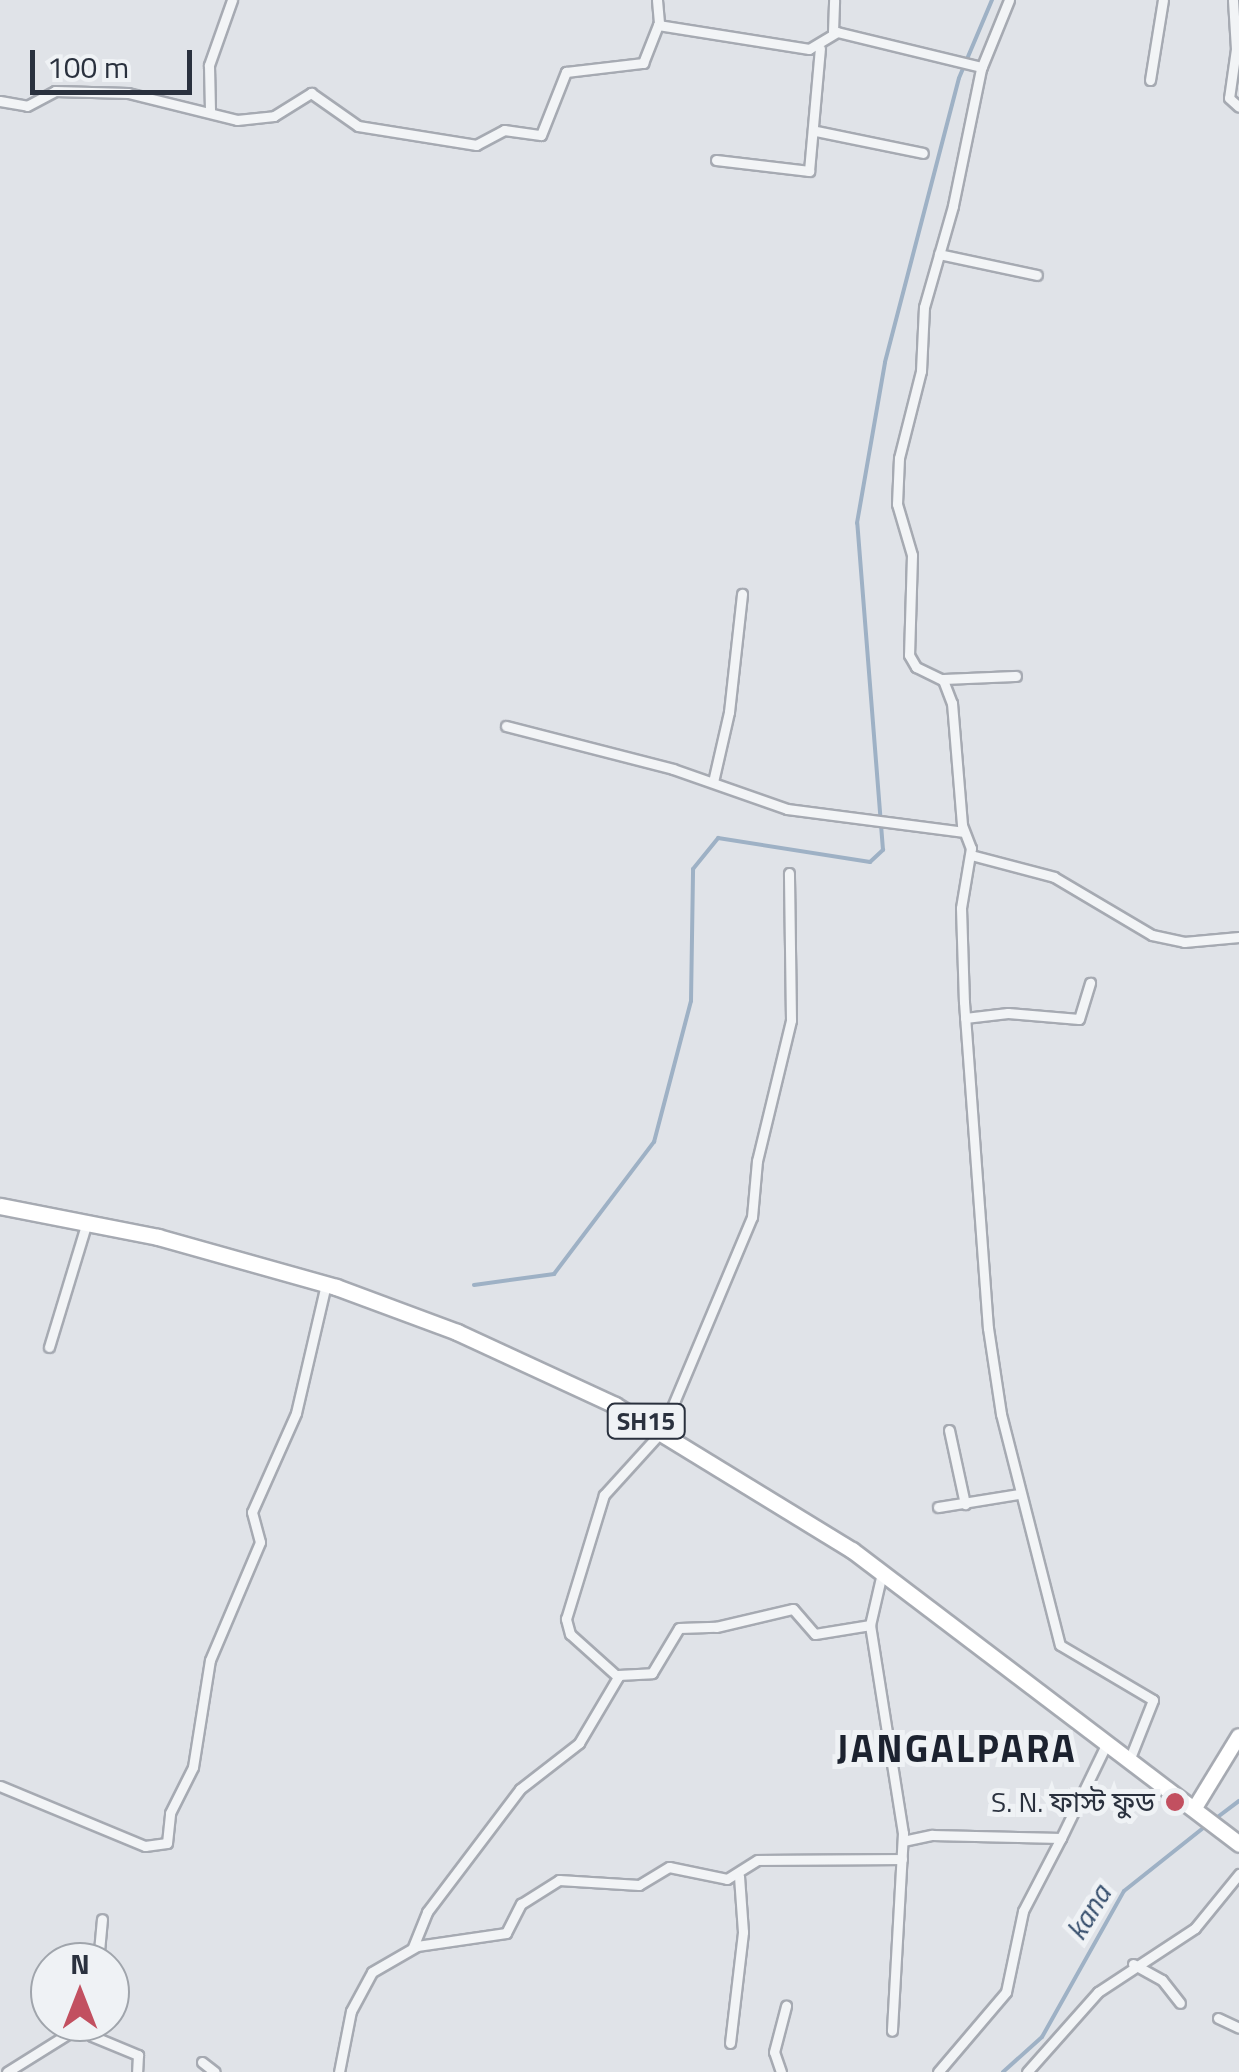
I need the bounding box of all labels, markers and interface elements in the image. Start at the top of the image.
scale bar [35,30,198,92]
text: 100 m [47,44,129,90]
road number: SH15 [606,1401,686,1441]
district label: JANGALPARA [837,1726,1077,1772]
place label: S. N. ফাস্ট ফুড [991,1785,1155,1819]
marker: S. N. ফাস্ট ফুড [1164,1791,1186,1813]
water label: kana [1058,1878,1118,1946]
north arrow [30,1942,130,2042]
text: N [70,1942,90,1985]

